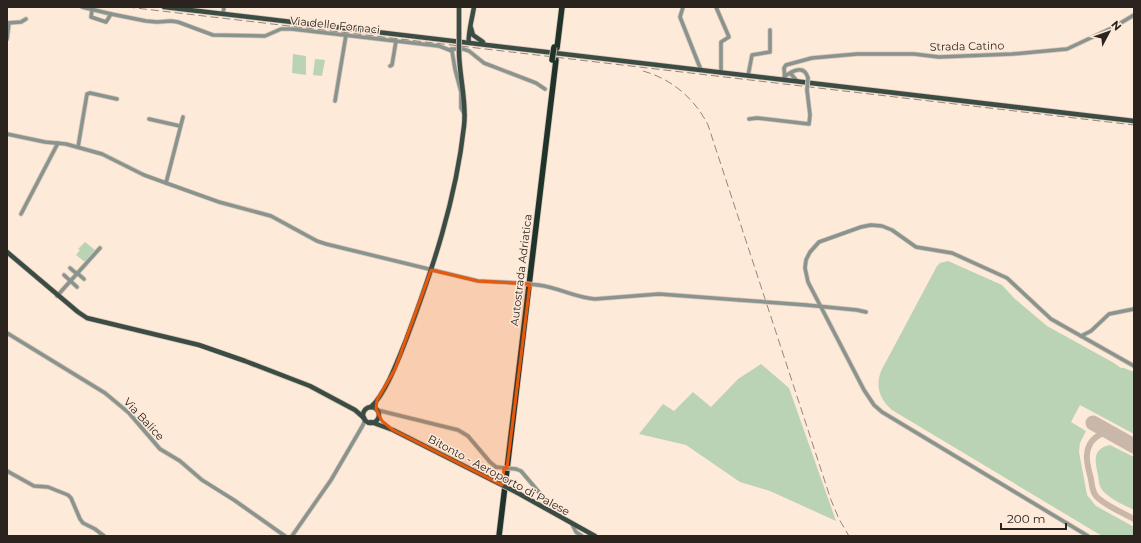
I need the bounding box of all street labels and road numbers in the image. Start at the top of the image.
street label: Via delle Fornaci [289,13,381,37]
street label: Strada Catino [930,38,1004,54]
street label: Autostrada Adriatica [507,213,535,327]
street label: Via Balice [121,395,168,444]
street label: Bitonto - Aeroporto di Palese [426,432,573,519]

